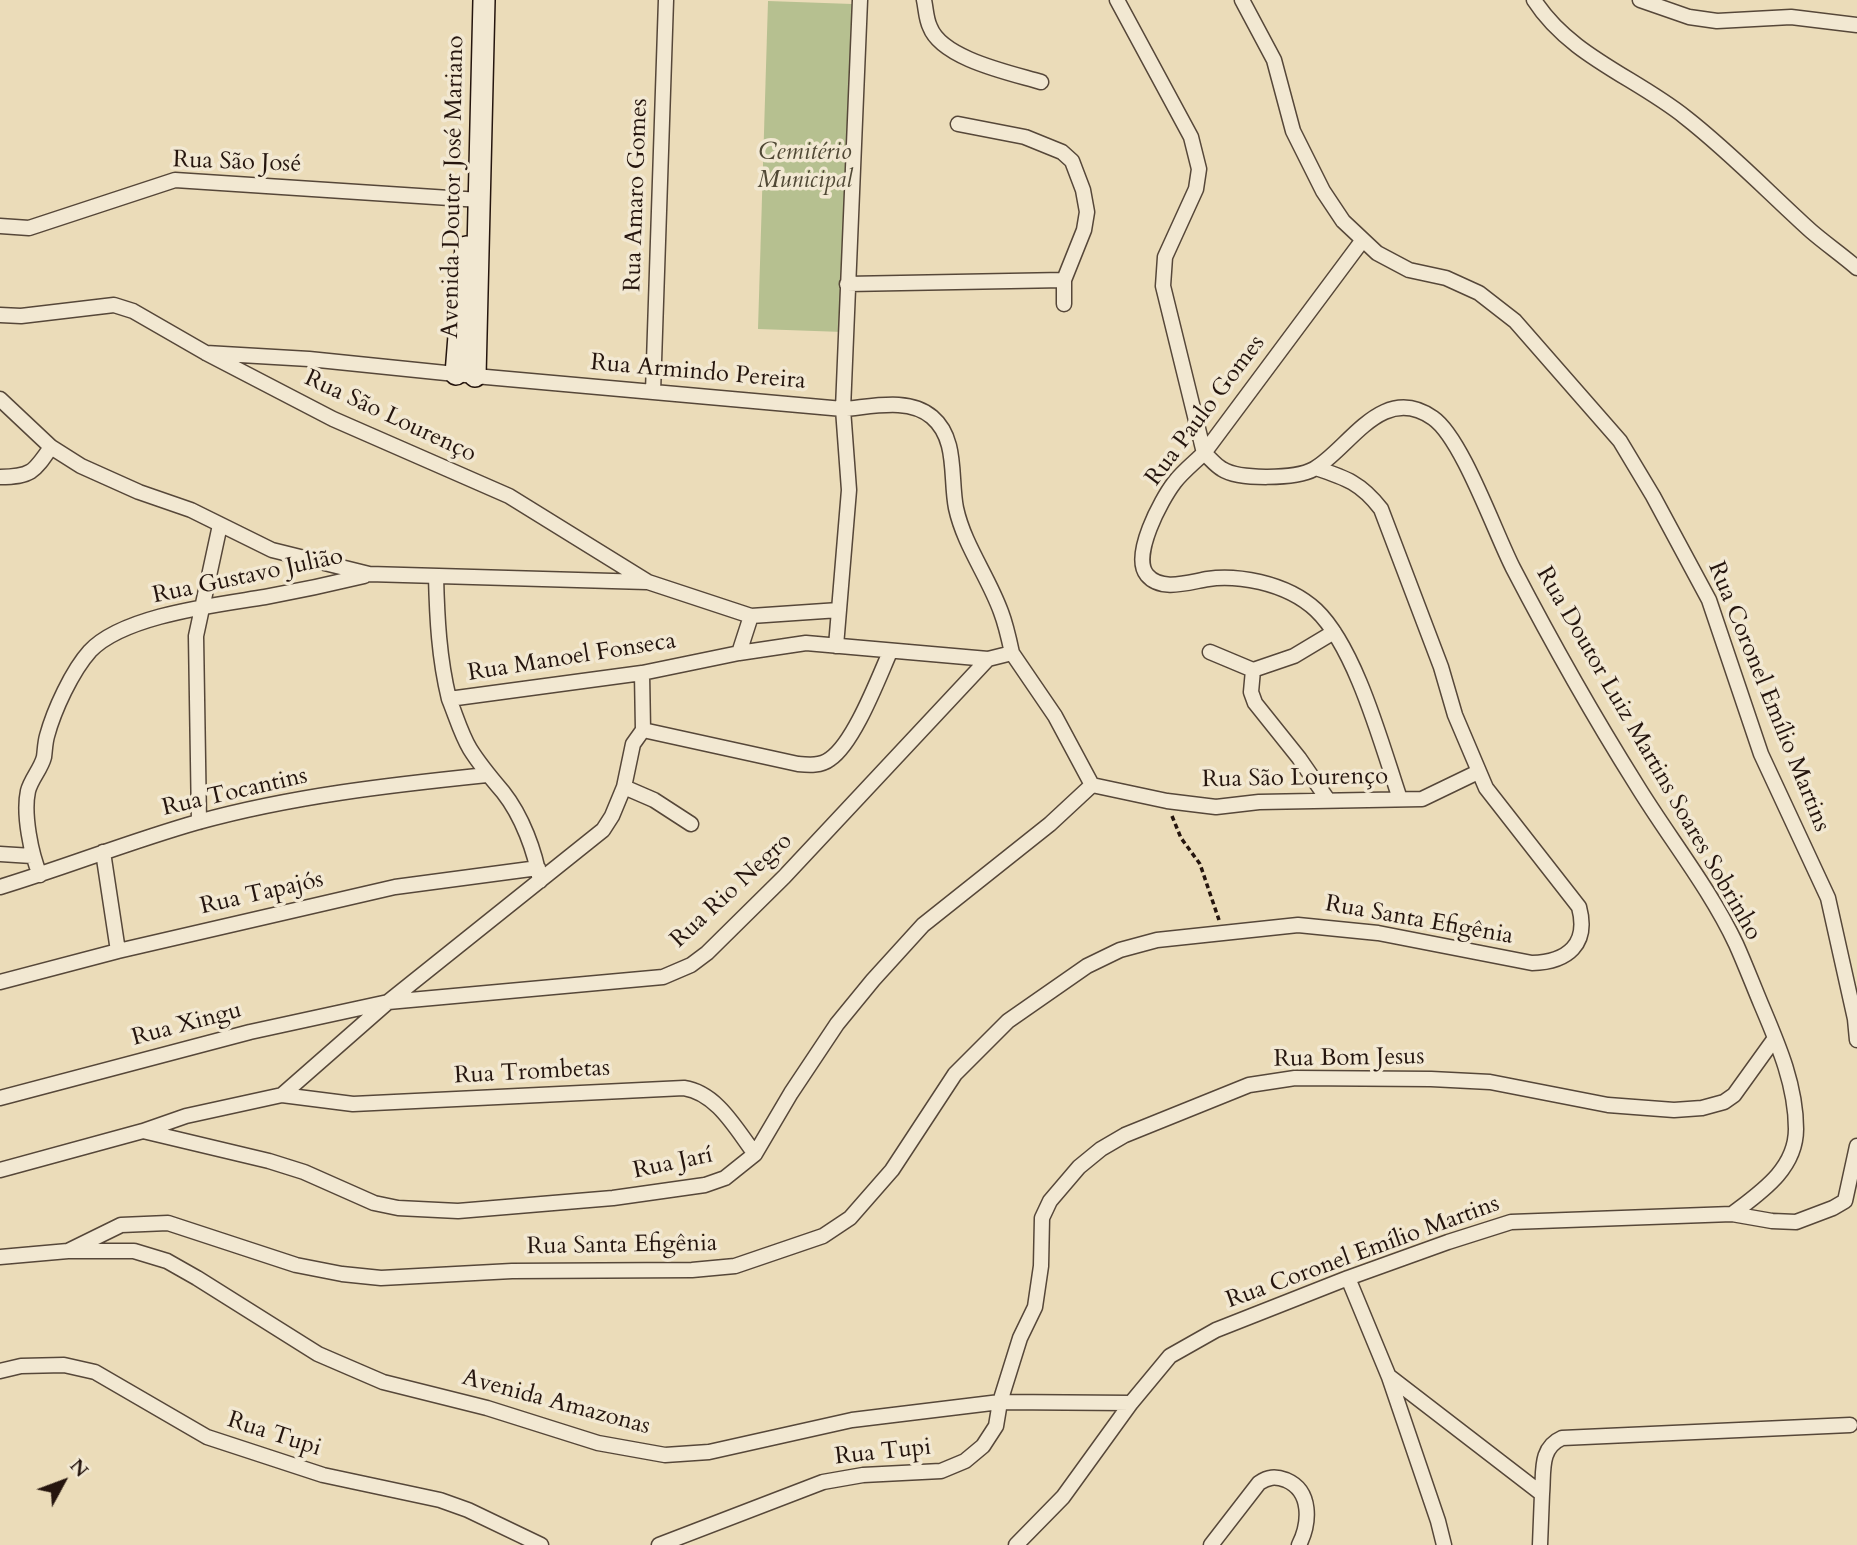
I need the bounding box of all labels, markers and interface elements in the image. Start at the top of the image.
street label: Avenida Doutor José Mariano [437,35,471,339]
street label: Rua Amaro Gomes [619,98,655,292]
park label: Cemitério Municipal [757,139,853,195]
street label: Rua São José [172,146,302,180]
street label: Rua Paulo Gomes [1140,330,1272,492]
street label: Rua Armindo Pereira [589,349,807,397]
street label: Rua São Lourenço [299,365,481,469]
street label: Rua Gustavo Julião [150,543,346,611]
street label: Rua Coronel Emílio Martins [1701,558,1835,836]
street label: Rua Doutor Luiz Martins Soares Sobrinho [1529,562,1767,946]
street label: Rua Manoel Fonseca [466,627,678,689]
street label: Rua Tocantins [160,762,310,824]
street label: Rua São Lourenço [1202,763,1388,795]
street label: Rua Rio Negro [665,827,799,955]
street label: Rua Tapajós [198,866,326,922]
street label: Rua Santa Efigênia [1323,890,1515,952]
street label: Rua Xingu [129,997,245,1053]
street label: Rua Bom Jesus [1273,1043,1425,1075]
street label: Rua Trombetas [453,1055,611,1091]
street label: Rua Jarí [631,1142,715,1186]
street label: Rua Coronel Emílio Martins [1222,1190,1504,1316]
street label: Rua Santa Efigênia [527,1230,717,1262]
street label: Avenida Amazonas [459,1364,653,1442]
street label: Rua Tupi [223,1406,325,1464]
street label: Rua Tupi [833,1434,933,1472]
north arrow [28,1447,98,1517]
text: N [64,1453,94,1483]

